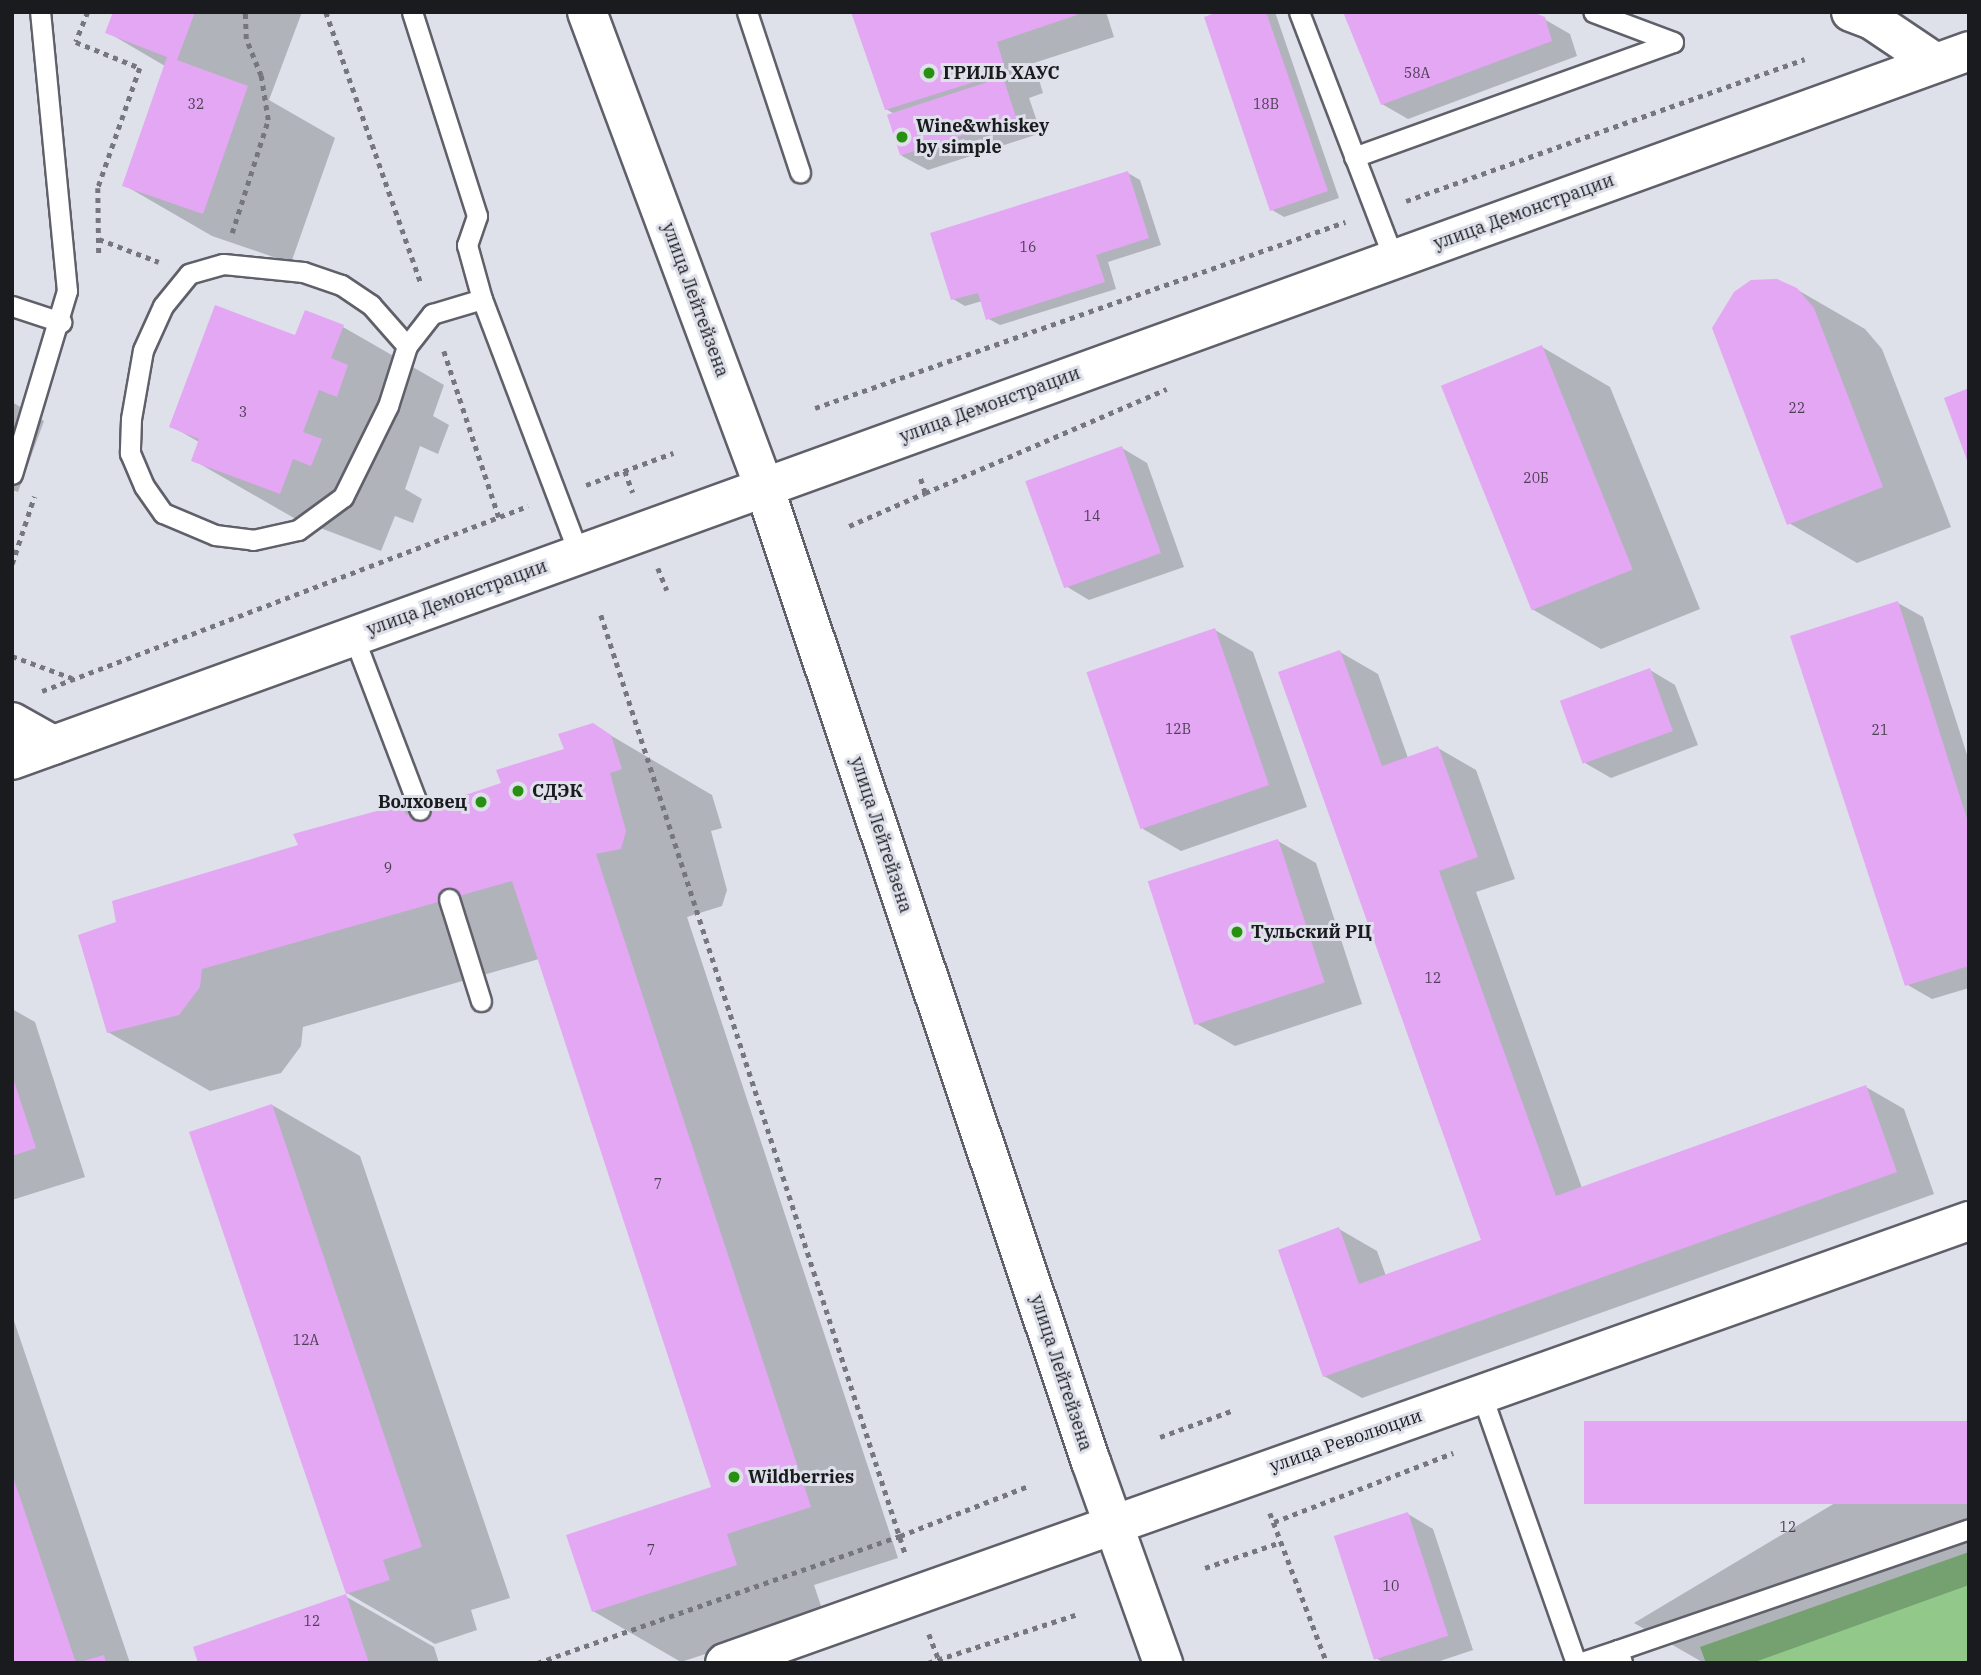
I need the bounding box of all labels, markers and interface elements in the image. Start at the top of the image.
place label: ГРИЛЬ ХАУС [943,62,1059,84]
marker: ГРИЛЬ ХАУС [921,65,937,81]
house number: 58А [1404,65,1430,81]
house number: 32 [188,96,204,112]
house number: 18В [1253,96,1279,112]
place label: Wine&whiskey by simple [916,116,1049,158]
marker: Wine&whiskey by simple [894,129,910,145]
street label: улица Демонстрации [1431,169,1617,255]
street label: улица Лейтейзена [657,220,733,380]
house number: 16 [1020,239,1036,255]
street label: улица Демонстрации [897,362,1083,448]
house number: 22 [1789,400,1805,416]
house number: 3 [239,404,247,420]
house number: 20Б [1523,470,1549,486]
house number: 14 [1084,508,1100,524]
street label: улица Демонстрации [364,555,550,641]
house number: 12В [1165,721,1191,737]
house number: 21 [1872,722,1888,738]
street label: улица Лейтейзена [846,754,916,916]
place label: СДЭК [532,780,583,802]
marker: СДЭК [510,783,526,799]
place label: Волховец [378,791,467,813]
marker: Волховец [473,794,489,810]
house number: 9 [384,860,392,876]
place label: Тульский РЦ [1251,921,1372,943]
marker: Тульский РЦ [1229,924,1245,940]
house number: 12 [1425,970,1441,986]
house number: 7 [654,1176,662,1192]
street label: улица Лейтейзена [1026,1292,1096,1454]
house number: 12А [293,1332,319,1348]
street label: улица Революции [1267,1405,1425,1477]
place label: Wildberries [748,1466,854,1488]
marker: Wildberries [726,1469,742,1485]
house number: 12 [1780,1519,1796,1535]
house number: 7 [647,1542,655,1558]
house number: 10 [1383,1578,1399,1594]
house number: 12 [304,1613,320,1629]

